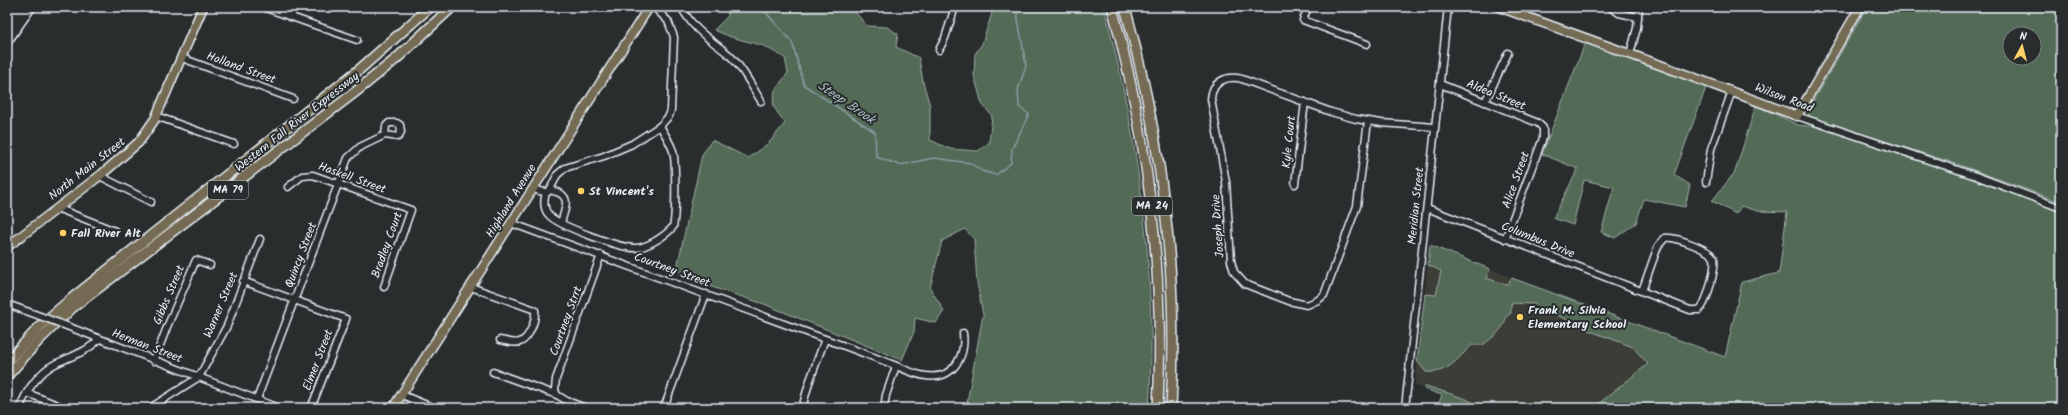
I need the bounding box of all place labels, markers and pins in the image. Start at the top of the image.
place label: St Vincent's [589,182,654,201]
marker: St Vincent's [576,186,586,196]
place label: Fall River Alt [71,224,142,243]
marker: Fall River Alt [58,228,68,238]
place label: Frank M. Silvia Elementary School [1528,301,1627,334]
marker: Frank M. Silvia Elementary School [1515,312,1525,322]

